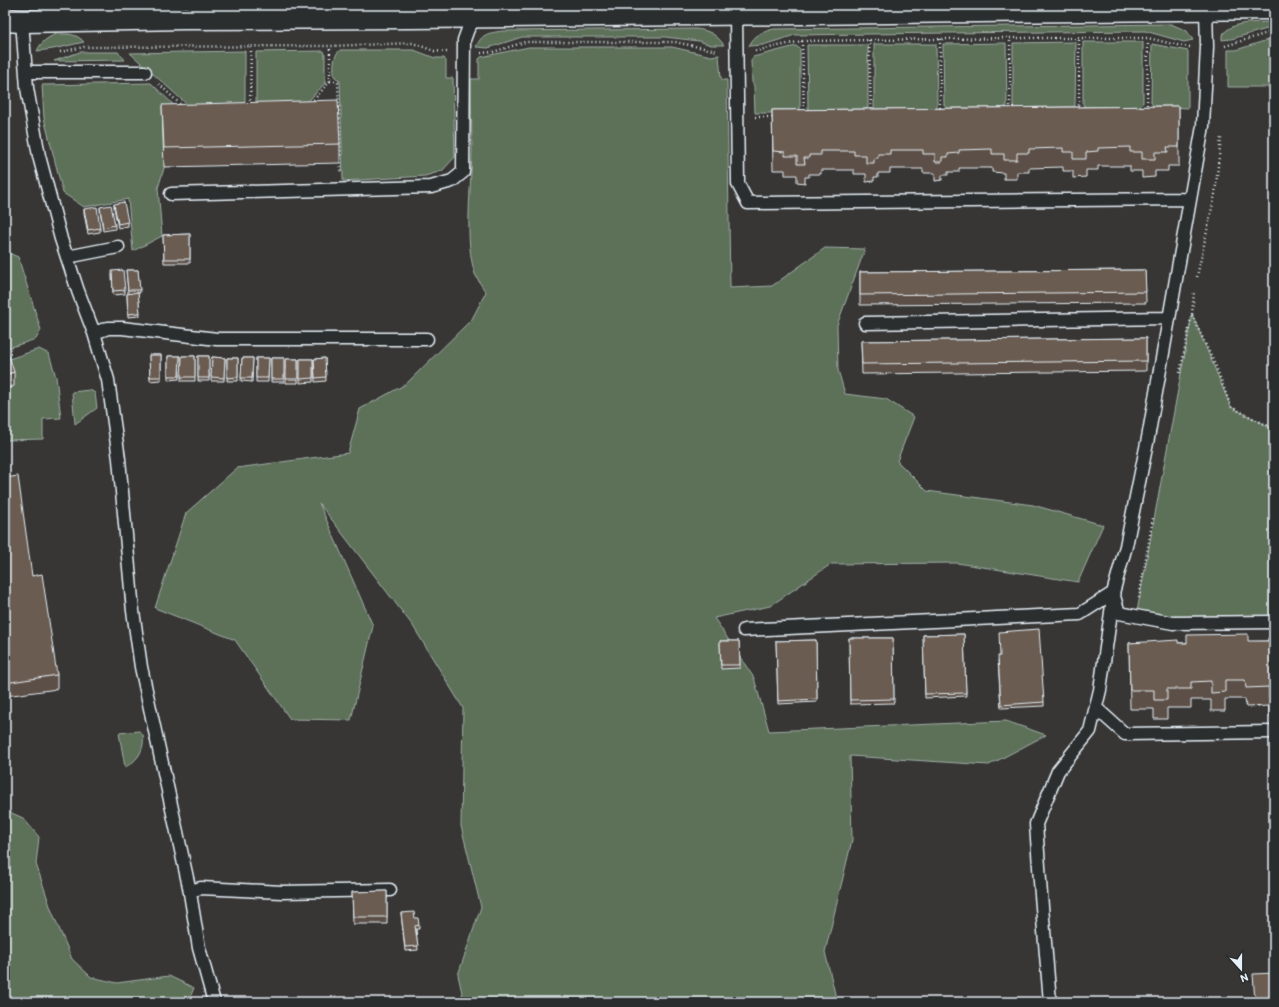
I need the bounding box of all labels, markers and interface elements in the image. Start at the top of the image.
north arrow [1221,949,1261,989]
text: N [1239,970,1250,985]

